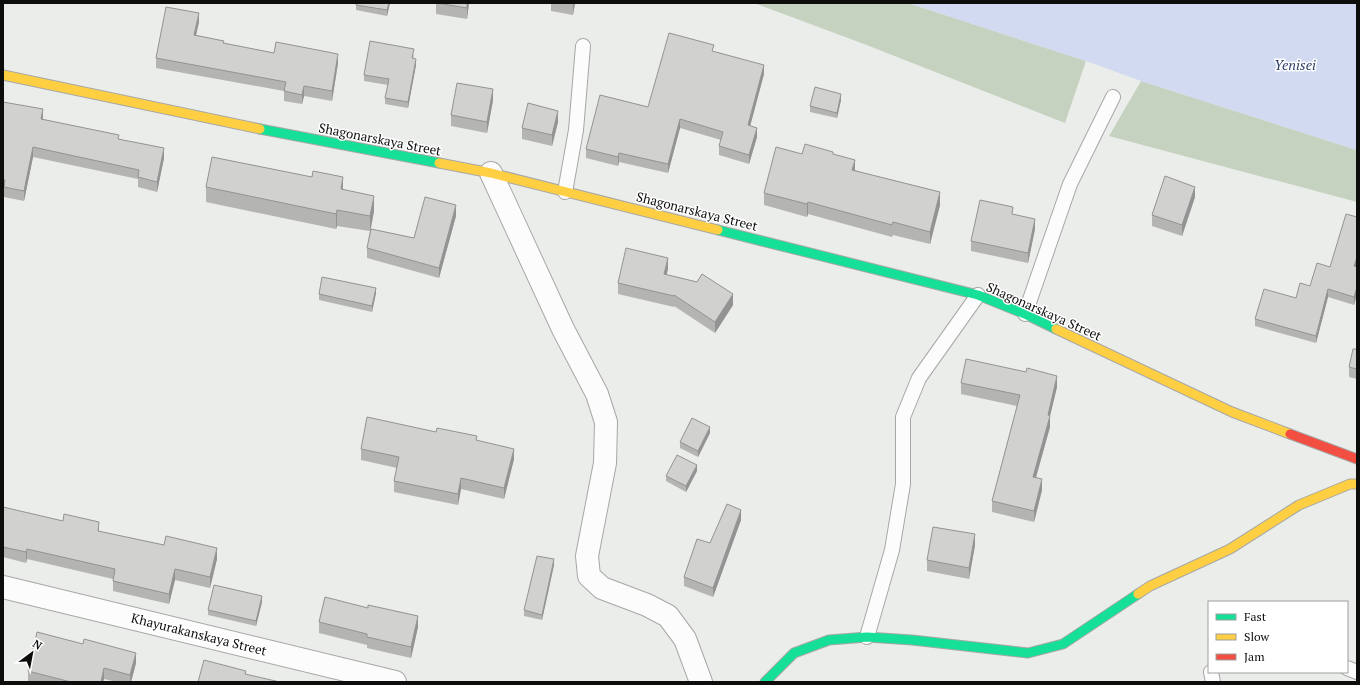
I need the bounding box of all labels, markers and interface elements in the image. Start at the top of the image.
water label: Yenisei [1274,55,1316,74]
street label: Shagonarskaya Street [317,118,443,160]
street label: Shagonarskaya Street [634,187,760,235]
street label: Shagonarskaya Street [984,277,1105,345]
legend [1208,601,1348,673]
street label: Khayurakanskaya Street [129,608,269,660]
text: Fast [1244,609,1267,624]
text: Slow [1244,629,1270,644]
north arrow [12,633,52,673]
text: N [30,636,45,653]
text: Jam [1244,649,1265,664]

